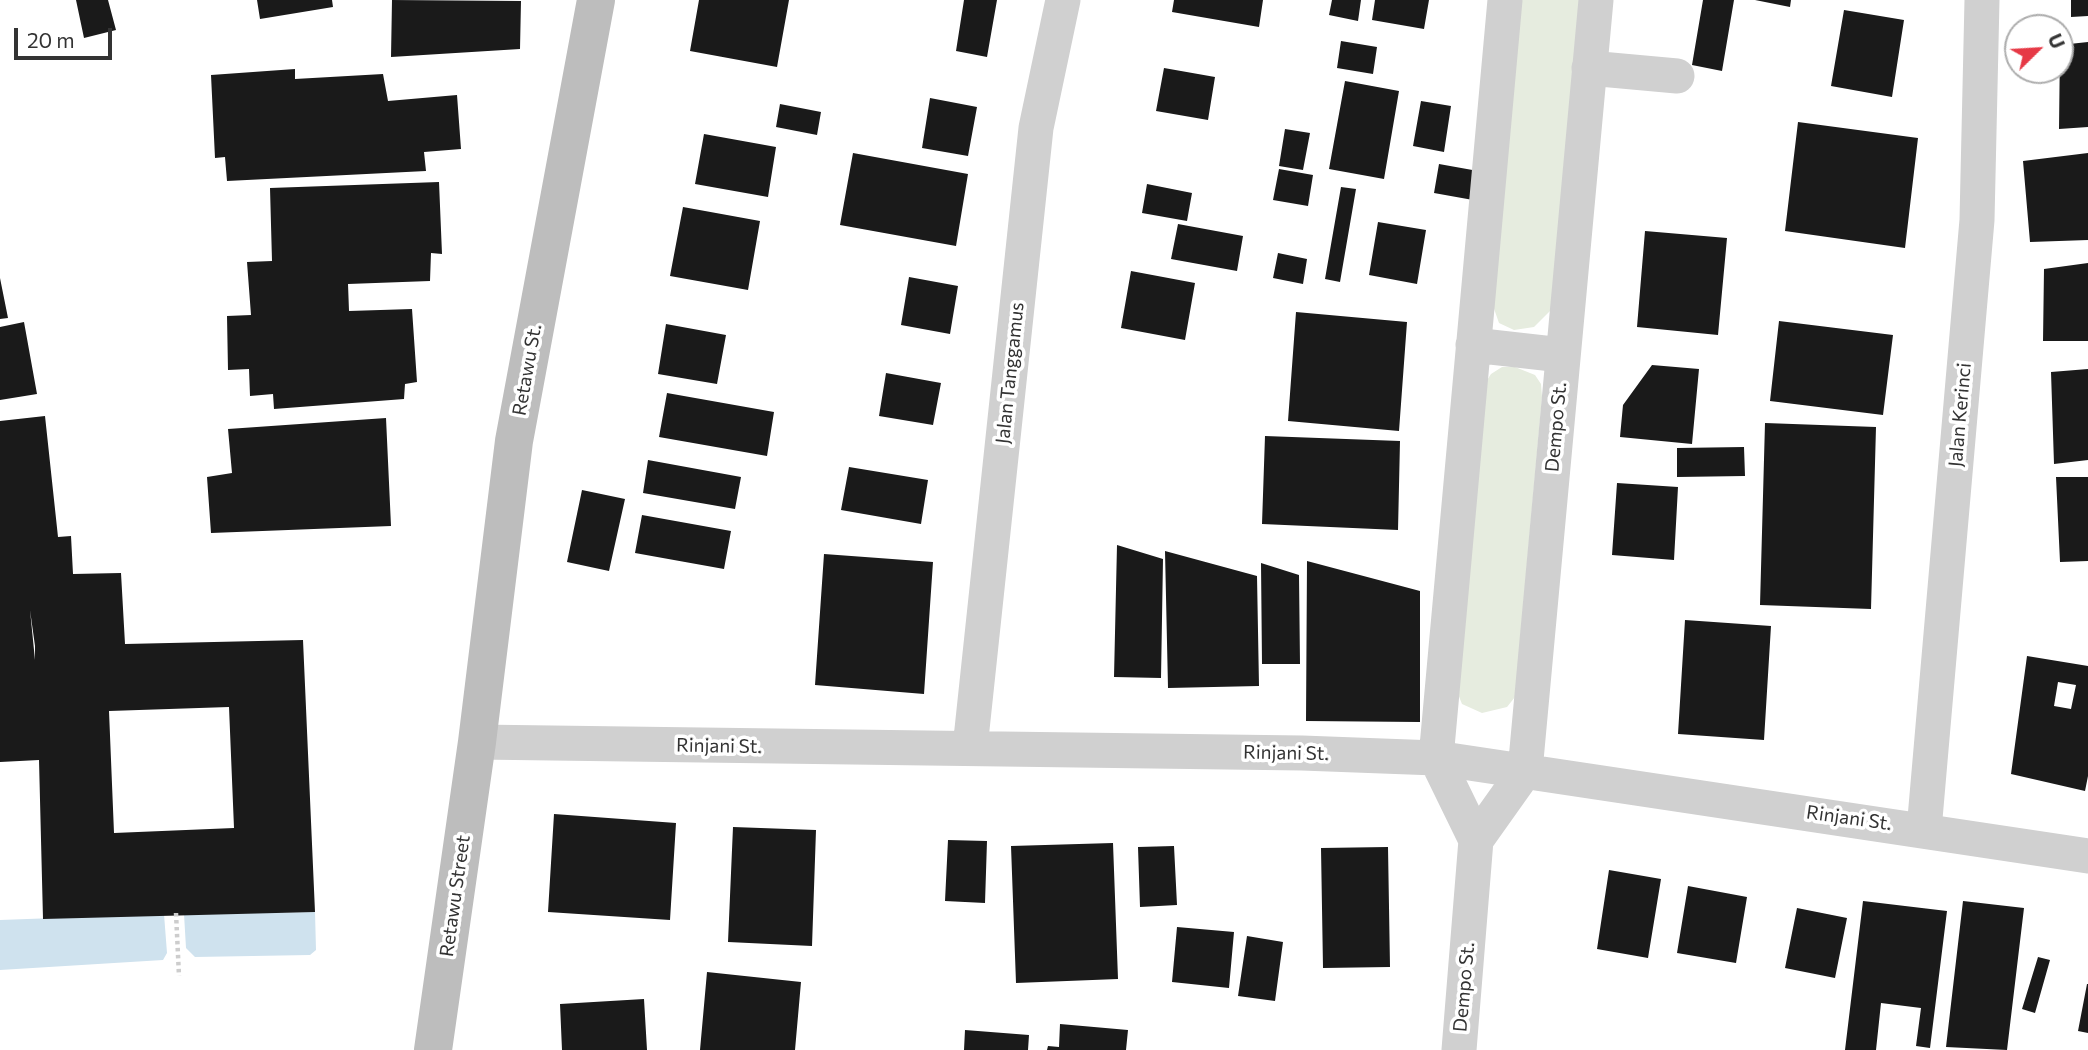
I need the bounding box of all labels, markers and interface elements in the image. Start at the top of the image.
scale bar [18,14,116,58]
north arrow [2004,14,2074,84]
text: 20 m [27,27,75,52]
text: U [2043,30,2070,52]
street label: Jalan Tanggamus [991,301,1029,445]
street label: Retawu St. [508,323,546,417]
street label: Jalan Kerinci [1944,362,1976,468]
street label: Dempo St. [1541,381,1571,473]
street label: Rinjani St. [676,734,762,758]
street label: Rinjani St. [1243,741,1329,765]
street label: Rinjani St. [1805,801,1893,835]
street label: Retawu Street [435,834,475,958]
street label: Dempo St. [1449,941,1479,1033]

